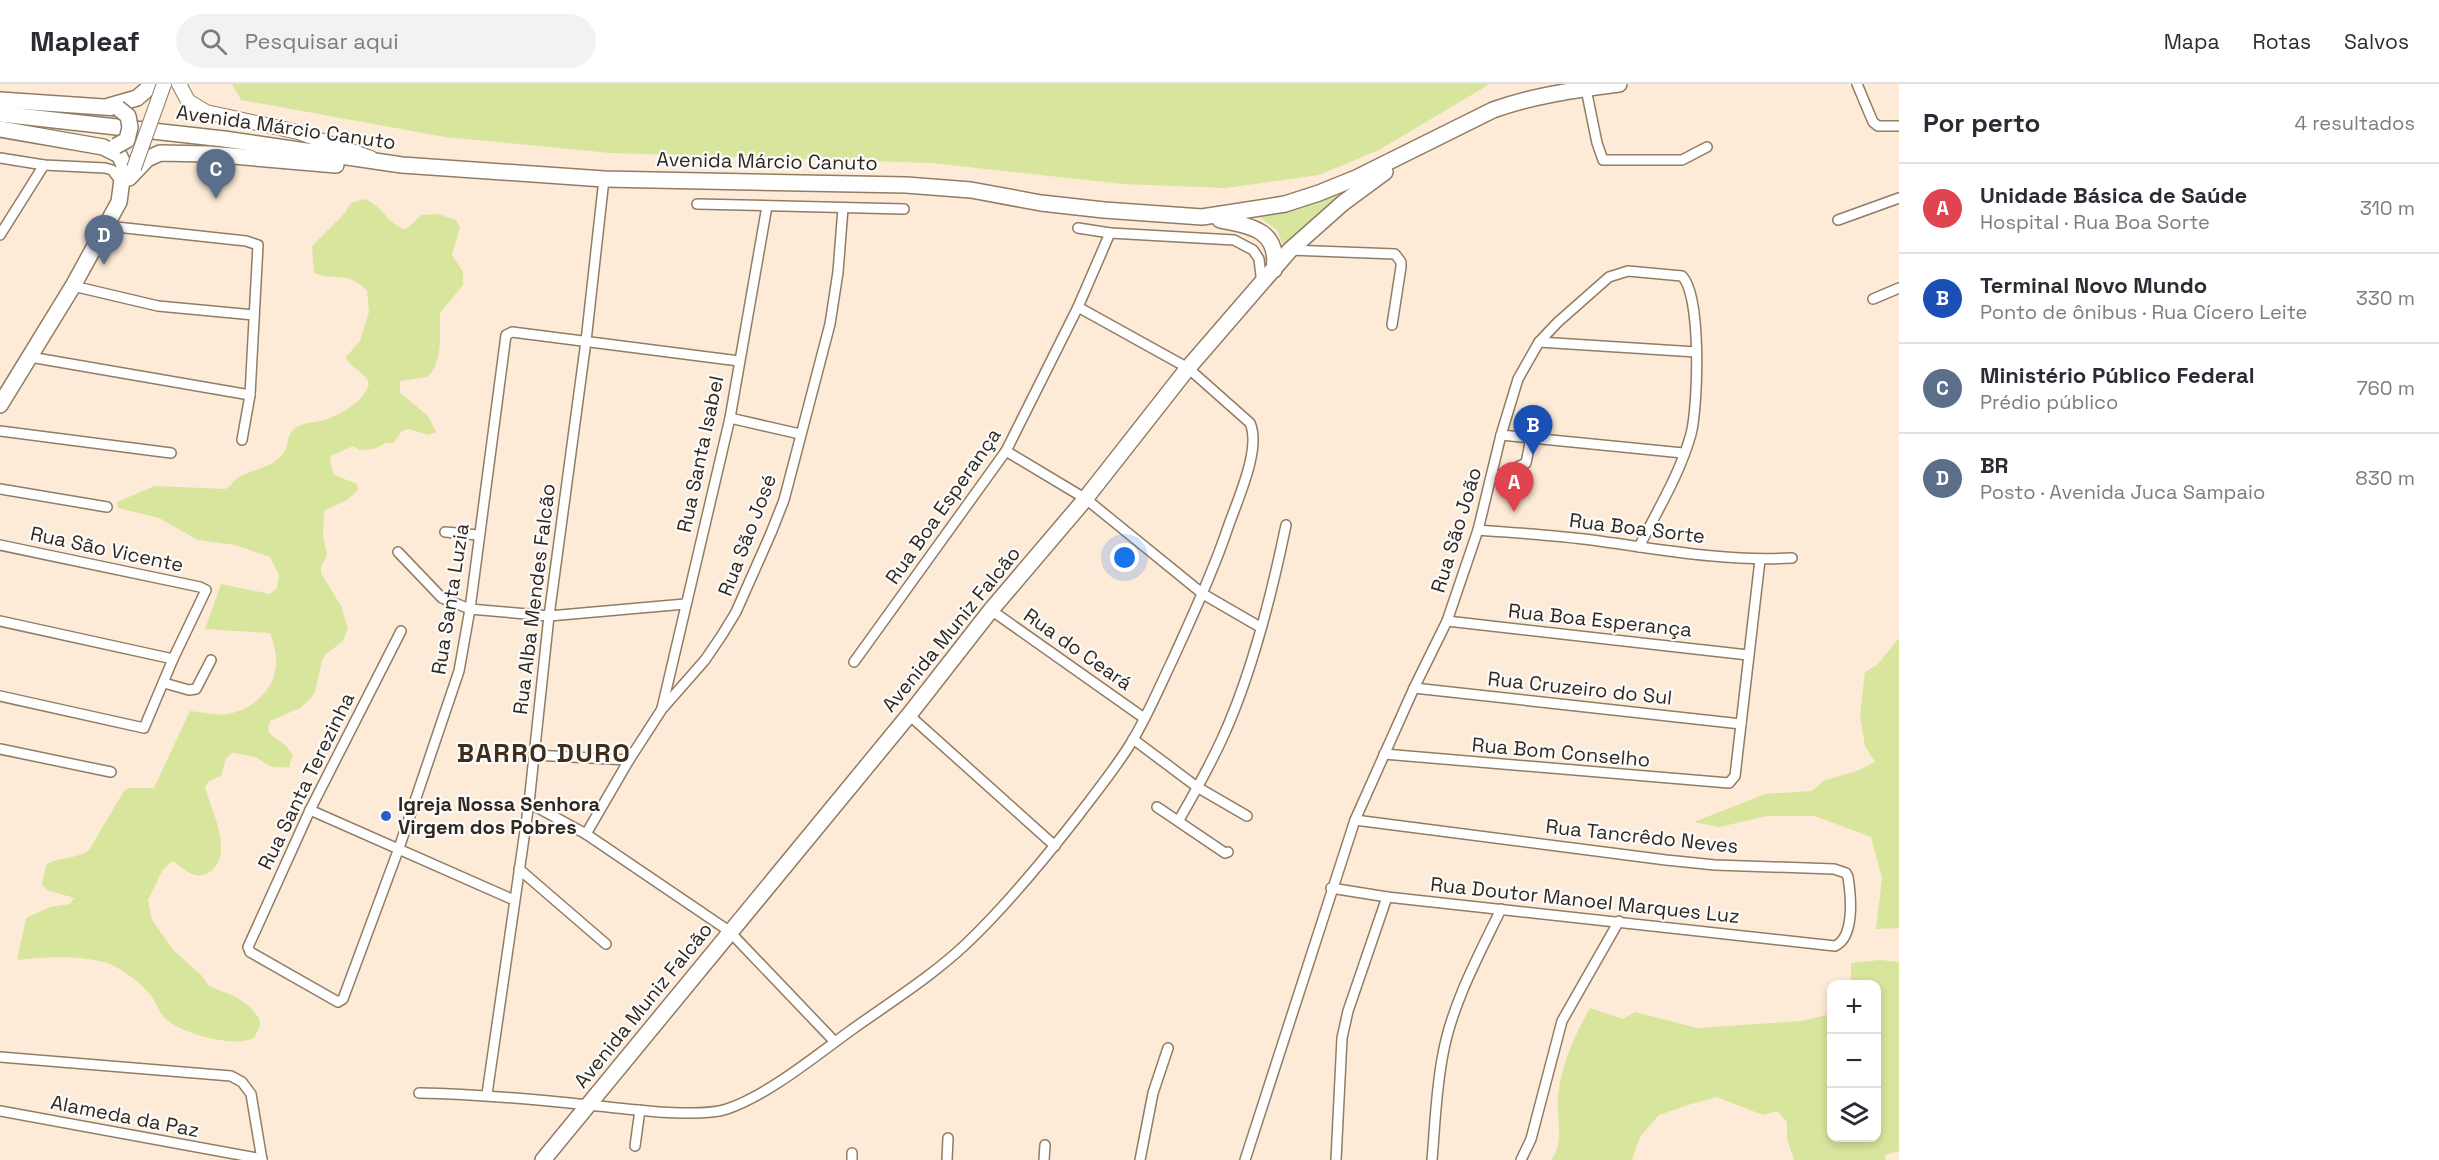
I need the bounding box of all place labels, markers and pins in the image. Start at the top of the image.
pin: C [196,150,236,199]
pin: D [84,216,124,265]
pin: B [1514,406,1552,455]
pin: A [1494,462,1534,512]
place label: Igreja Nossa Senhora Virgem dos Pobres [398,791,601,840]
marker: Igreja Nossa Senhora Virgem dos Pobres [379,809,393,823]

